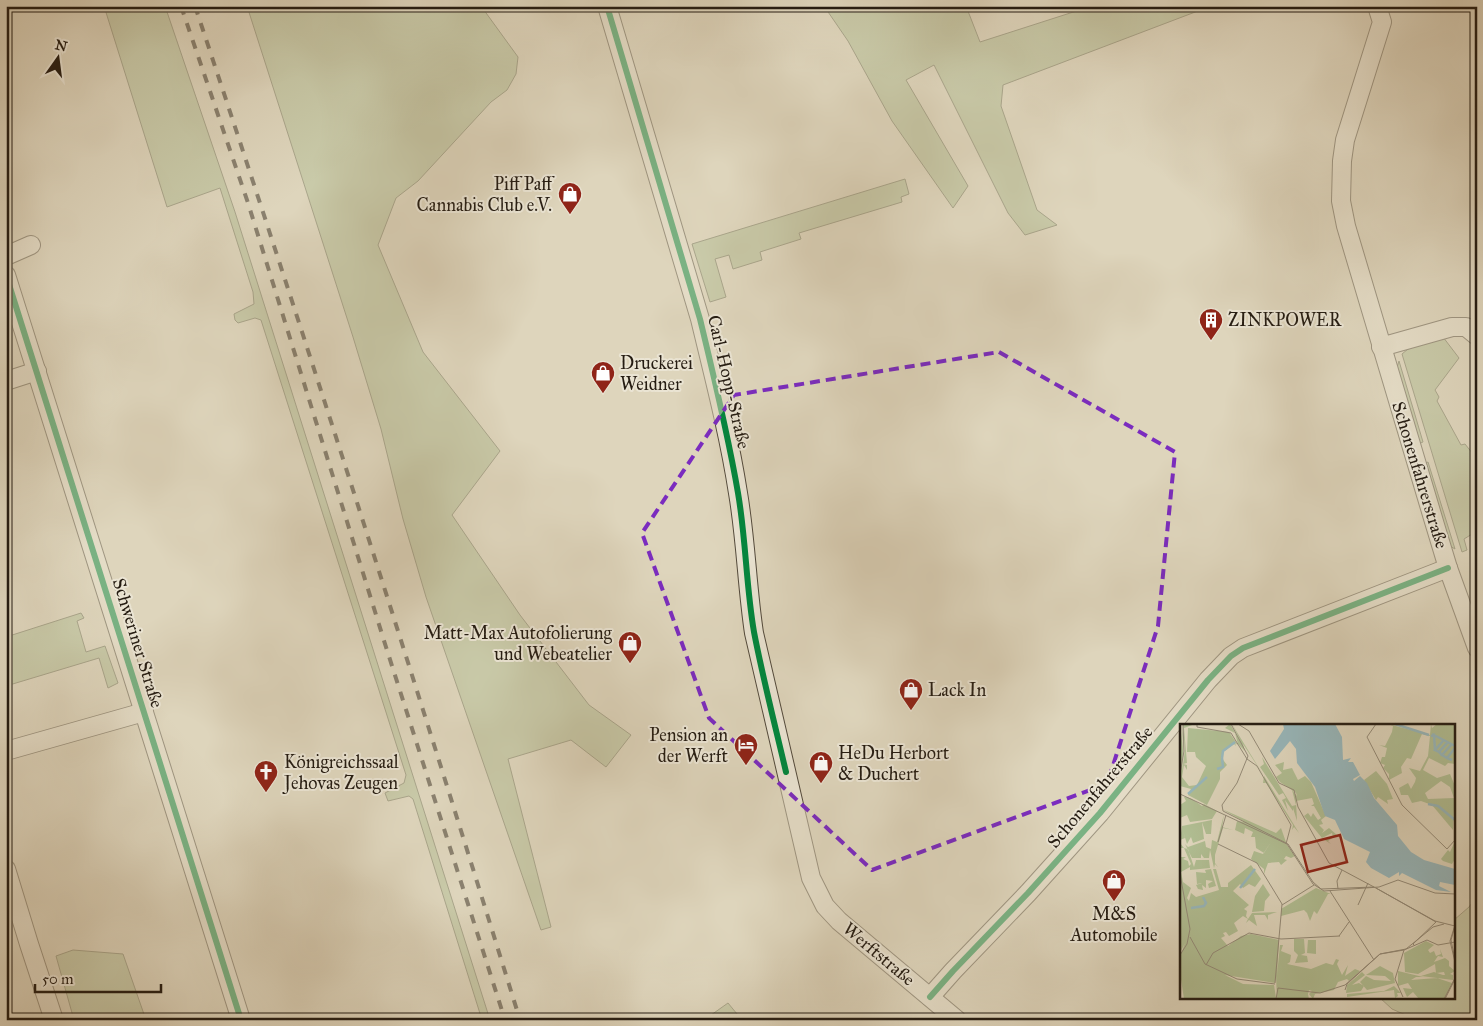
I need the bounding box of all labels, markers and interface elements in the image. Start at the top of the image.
north arrow [32,32,82,82]
text: N [53,36,69,56]
place label: Piff Paff Cannabis Club e.V. [417,173,555,216]
shop icon: Piff Paff Cannabis Club e.V. [557,181,583,215]
building icon: ZINKPOWER [1198,307,1224,341]
place label: ZINKPOWER [1228,309,1343,331]
street label: Carl-Hopp-Straße [703,313,755,451]
place label: Druckerei Weidner [620,352,693,395]
shop icon: Druckerei Weidner [590,360,616,394]
street label: Schonenfahrerstraße [1387,399,1453,551]
street label: Schweriner Straße [108,576,168,710]
place label: Matt-Max Autofolierung und Webeatelier [424,622,613,665]
shop icon: Matt-Max Autofolierung und Webeatelier [617,630,643,664]
shop icon: Lack In [898,677,924,711]
place label: Lack In [928,679,986,701]
street label: Schonenfahrerstraße [1042,721,1158,853]
place label: Pension an der Werft [649,724,729,767]
inset map [1180,724,1456,998]
hotel icon: Pension an der Werft [733,732,759,766]
place label: HeDu Herbort & Duchert [838,742,950,785]
shop icon: HeDu Herbort & Duchert [808,750,834,784]
place label: Königreichssaal Jehovas Zeugen [282,751,399,795]
church icon: Königreichssaal Jehovas Zeugen [253,759,279,793]
shop icon: M&S Automobile [1101,868,1127,902]
place label: M&S Automobile [1069,903,1158,946]
street label: Werftstraße [839,918,919,990]
scale bar [35,961,161,993]
text: 50 m [42,970,74,988]

